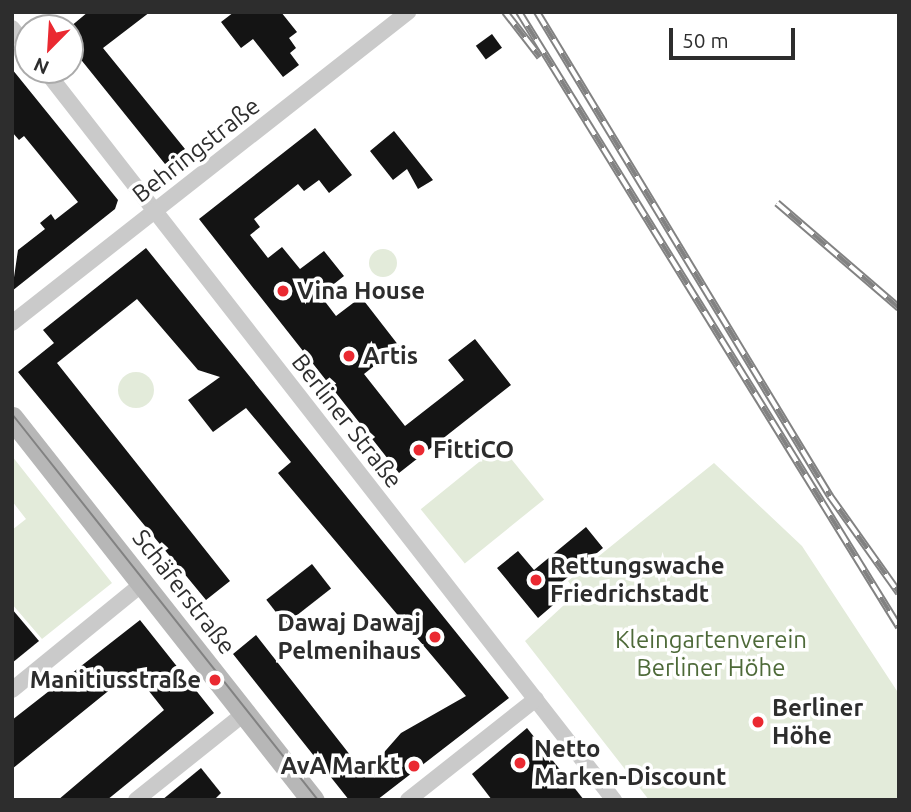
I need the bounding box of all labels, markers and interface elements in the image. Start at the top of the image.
north arrow [14,14,84,84]
scale bar [673,14,799,58]
text: 50 m [682,28,729,52]
text: N [30,53,52,79]
street label: Behringstraße [127,91,265,209]
place label: Vina House [297,277,425,305]
marker: Vina House [275,283,291,299]
place label: Artis [363,342,418,370]
street label: Berliner Straße [286,348,408,494]
marker: Artis [341,348,357,364]
place label: FittiCO [433,436,514,464]
marker: FittiCO [411,442,427,458]
street label: Schäferstraße [126,524,242,660]
place label: Rettungswache Friedrichstadt [550,552,725,608]
marker: Rettungswache Friedrichstadt [528,572,544,588]
place label: Dawaj Dawaj Pelmenihaus [277,609,421,665]
park label: Kleingartenverein Berliner Höhe [615,626,807,682]
marker: Dawaj Dawaj Pelmenihaus [427,629,443,645]
place label: Manitiusstraße [30,666,201,694]
marker: Manitiusstraße [207,672,223,688]
place label: Berliner Höhe [772,694,863,750]
marker: Berliner Höhe [750,714,766,730]
place label: Netto Marken-Discount [534,735,726,791]
place label: AvA Markt [281,752,400,780]
marker: Netto Marken-Discount [512,755,528,771]
marker: AvA Markt [406,758,422,774]

